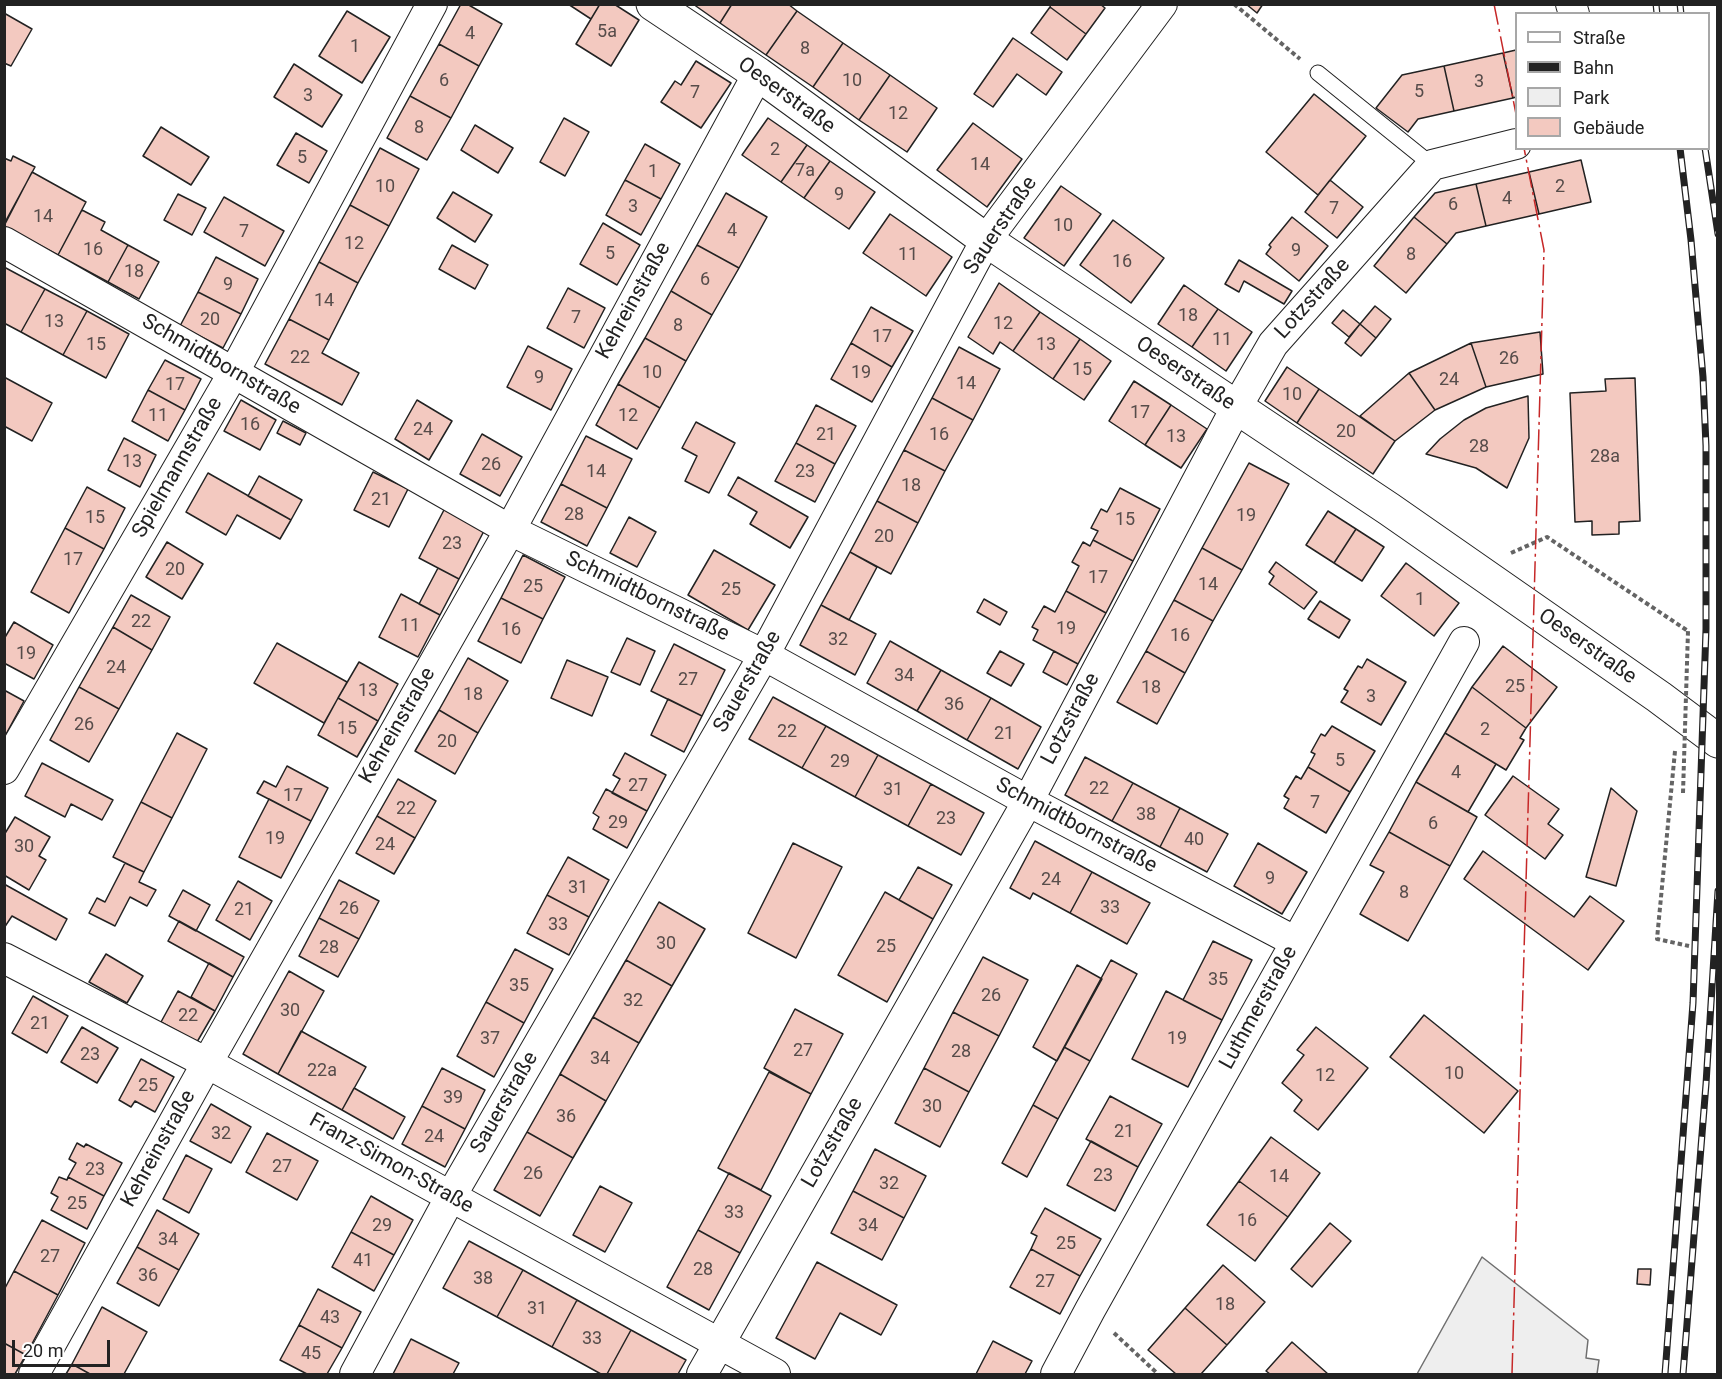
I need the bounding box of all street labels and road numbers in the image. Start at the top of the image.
street label: Oeserstraße [732,52,840,140]
street label: Sauerstraße [959,172,1043,280]
street label: Kehreinstraße [592,238,676,364]
street label: Lotzstraße [1270,253,1356,345]
street label: Schmidtbornstraße [137,309,305,421]
street label: Oeserstraße [1131,332,1239,416]
street label: Spielmannstraße [128,393,228,543]
street label: Schmidtbornstraße [561,546,733,648]
street label: Oeserstraße [1533,604,1641,690]
street label: Sauerstraße [709,627,787,737]
street label: Kehreinstraße [355,663,441,789]
street label: Lotzstraße [1036,669,1106,769]
street label: Schmidtbornstraße [991,773,1161,879]
street label: Luthmerstraße [1215,942,1303,1074]
street label: Sauerstraße [466,1048,544,1158]
street label: Kehreinstraße [117,1086,201,1212]
street label: Lotzstraße [797,1093,869,1193]
street label: Franz-Simon-Straße [305,1108,477,1220]

